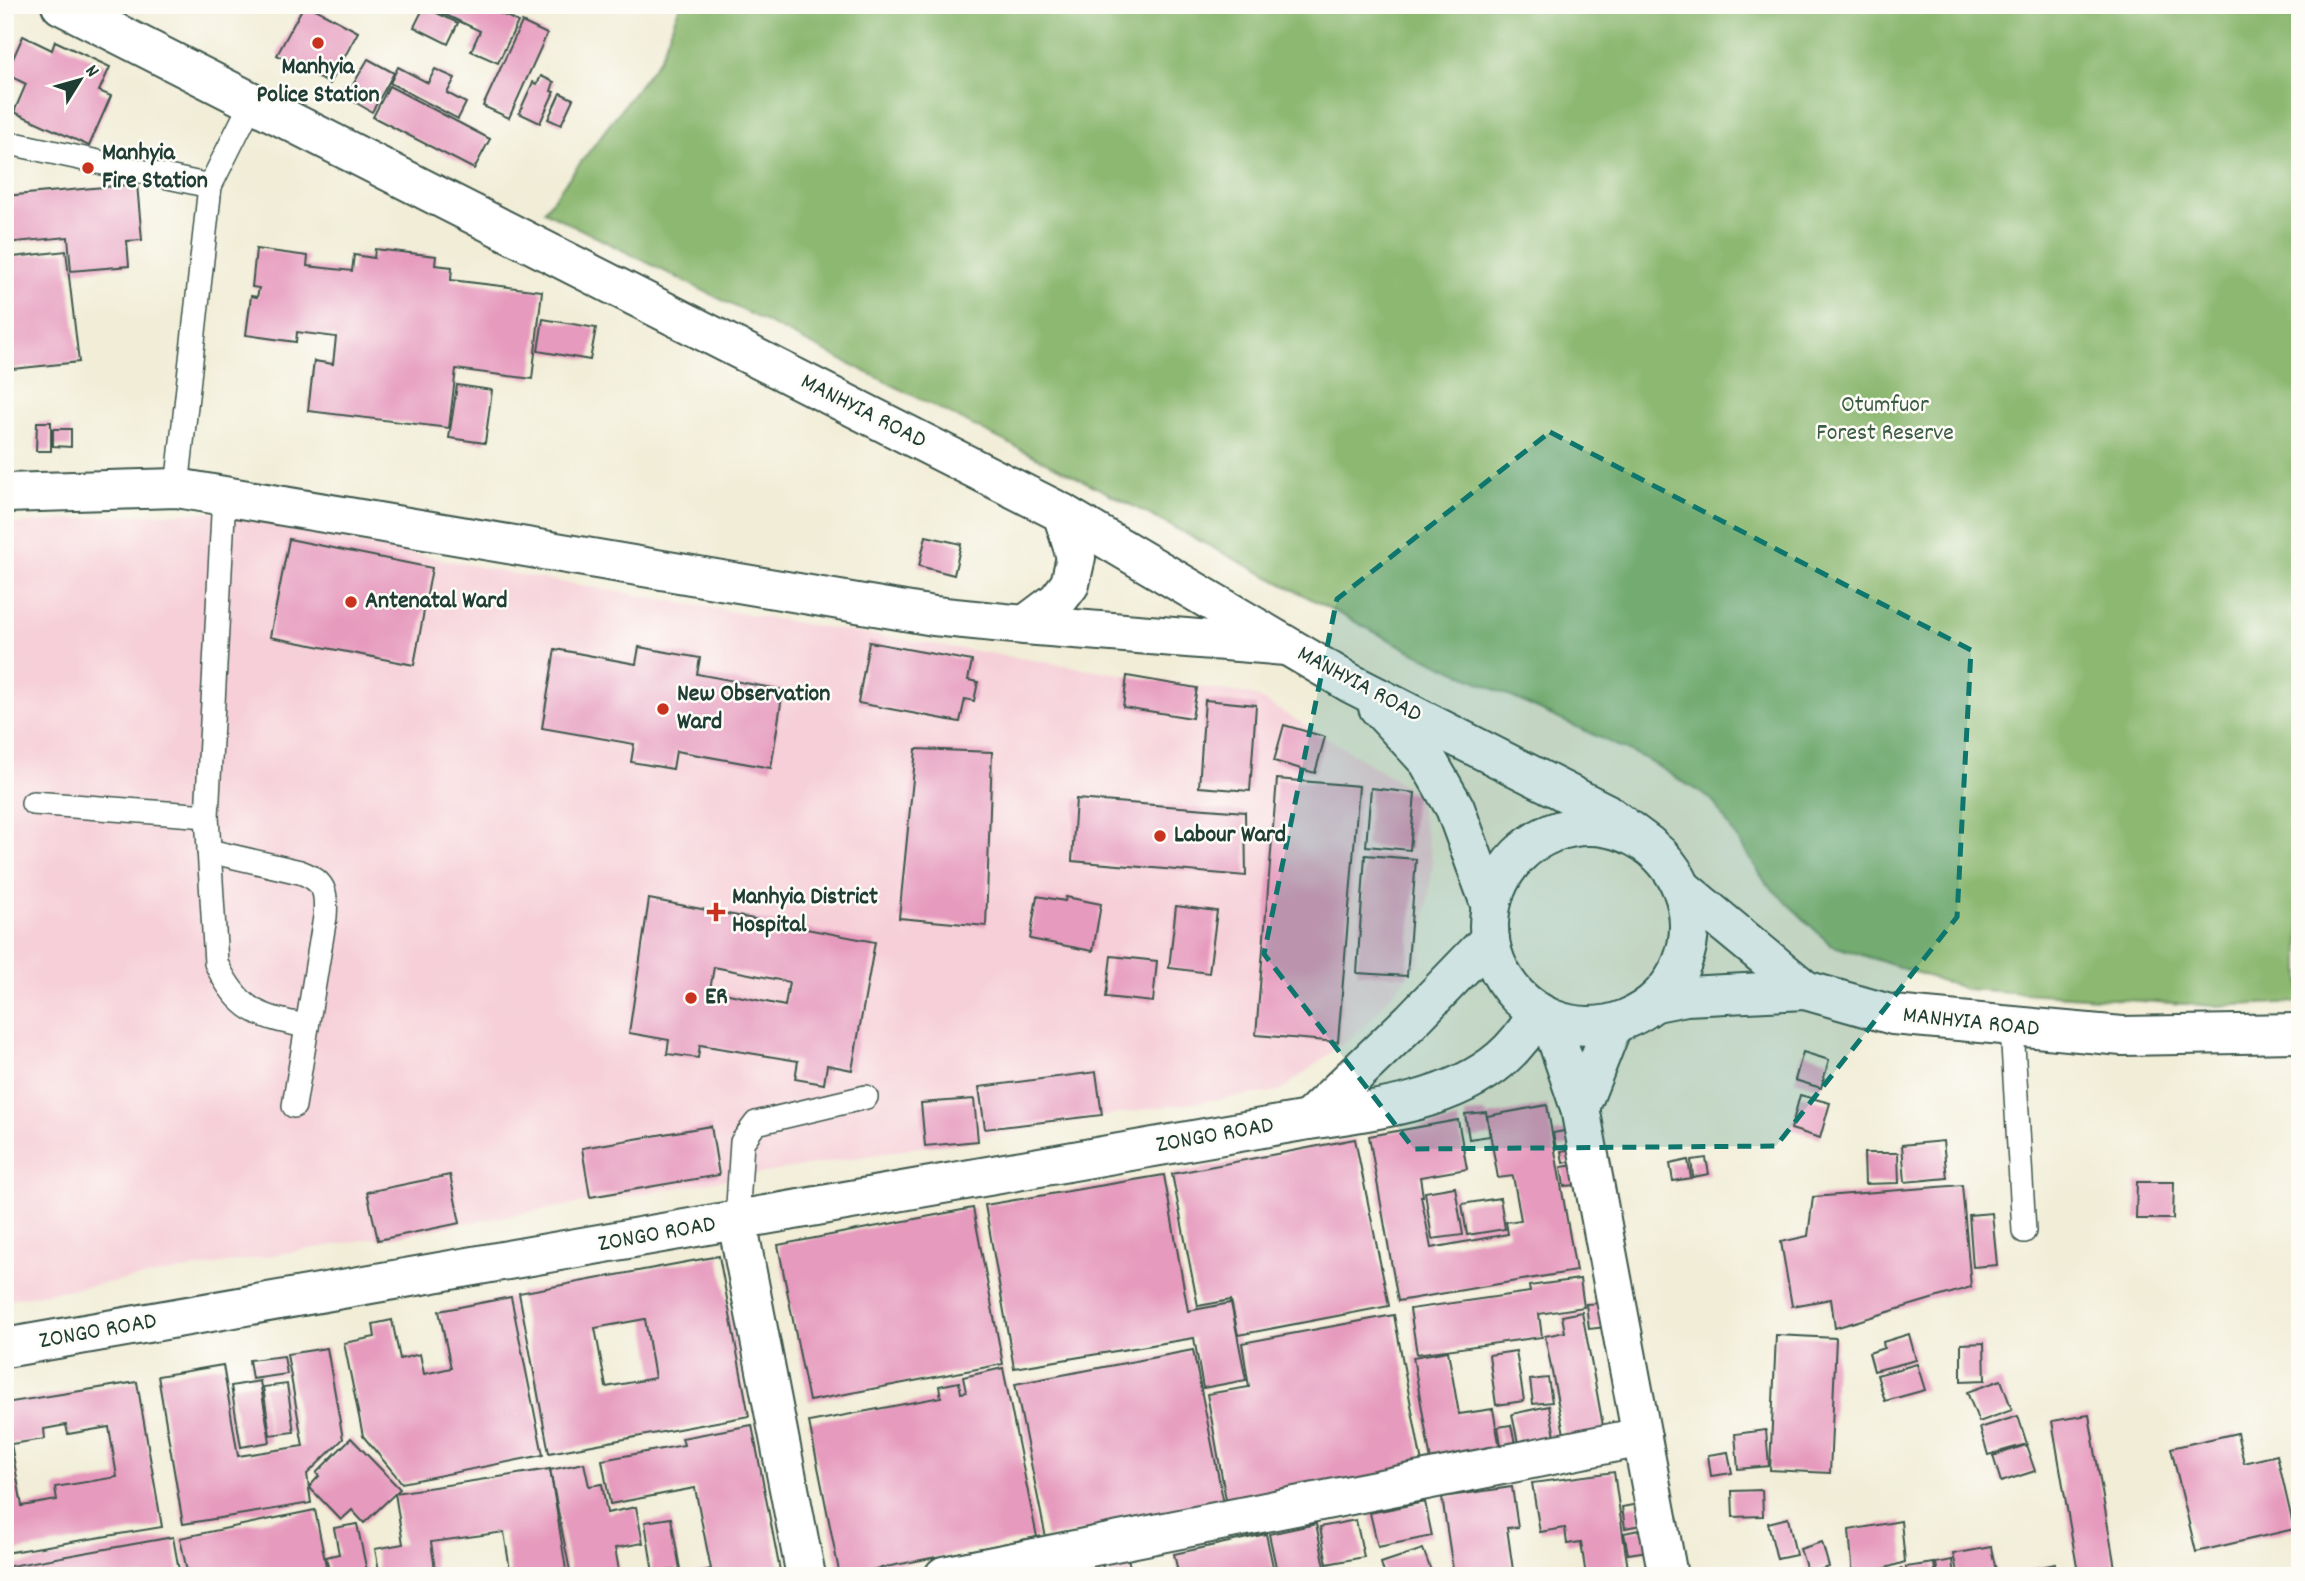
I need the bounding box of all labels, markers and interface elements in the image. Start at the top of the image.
marker: Manhyia Police Station [310,35,326,51]
north arrow [46,46,116,116]
place label: Manhyia Police Station [256,51,380,113]
text: N [77,60,104,84]
place label: Manhyia Fire Station [102,137,208,199]
marker: Manhyia Fire Station [80,160,96,176]
street label: MANHYIA ROAD [794,366,932,458]
park label: Otumfuor Forest Reserve [1816,389,1954,451]
place label: Antenatal Ward [365,585,507,619]
marker: Antenatal Ward [343,594,359,610]
street label: MANHYIA ROAD [1290,638,1428,732]
place label: New Observation Ward [677,678,830,740]
marker: New Observation Ward [655,701,671,717]
place label: Labour Ward [1174,819,1286,853]
marker: Labour Ward [1152,828,1168,844]
place label: Manhyia District Hospital [732,881,878,943]
marker: Manhyia District Hospital [706,902,726,922]
place label: ER [705,981,728,1015]
marker: ER [683,990,699,1006]
street label: MANHYIA ROAD [1901,999,2041,1047]
street label: ZONGO ROAD [1154,1109,1276,1163]
street label: ZONGO ROAD [596,1208,718,1262]
street label: ZONGO ROAD [37,1305,159,1359]

